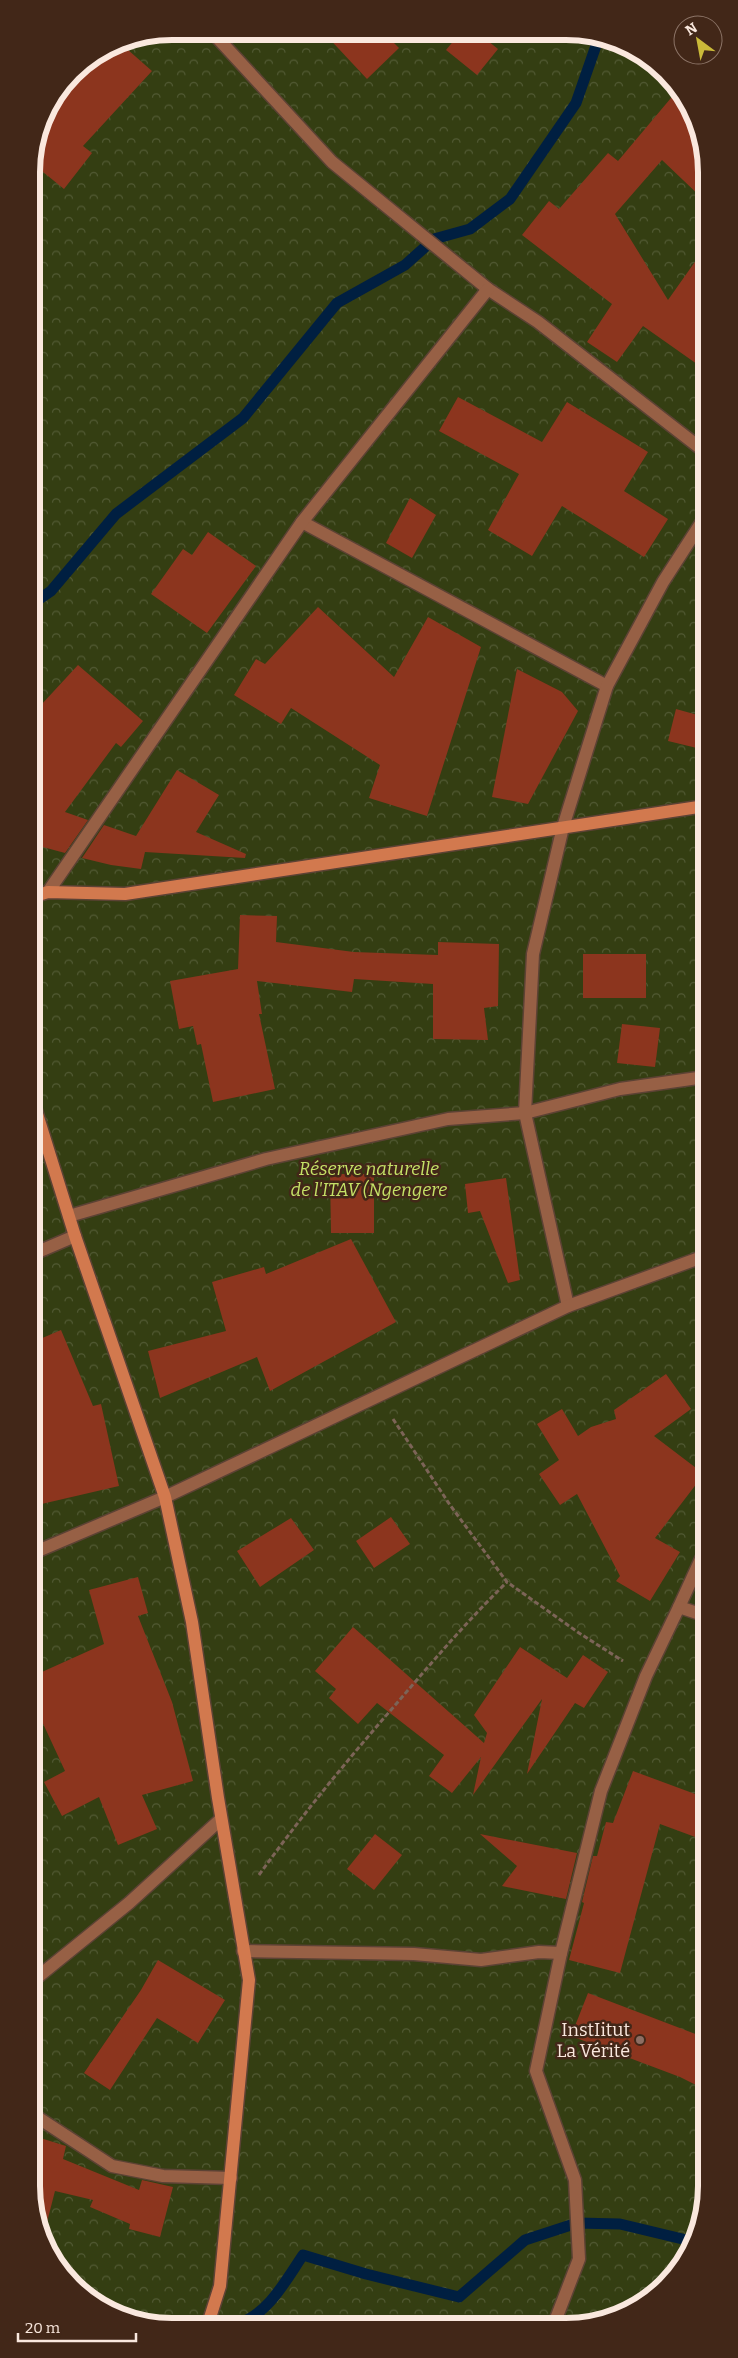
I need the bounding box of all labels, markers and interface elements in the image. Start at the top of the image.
north arrow [673,15,723,65]
text: N [682,19,701,39]
park label: Réserve naturelle de l'ITAV (Ngengere [291,1158,447,1201]
place label: InstIitut La Vérité [557,2019,630,2062]
marker: InstIitut La Vérité [634,2034,646,2046]
scale bar [18,2310,135,2342]
text: 20 m [25,2319,61,2337]

